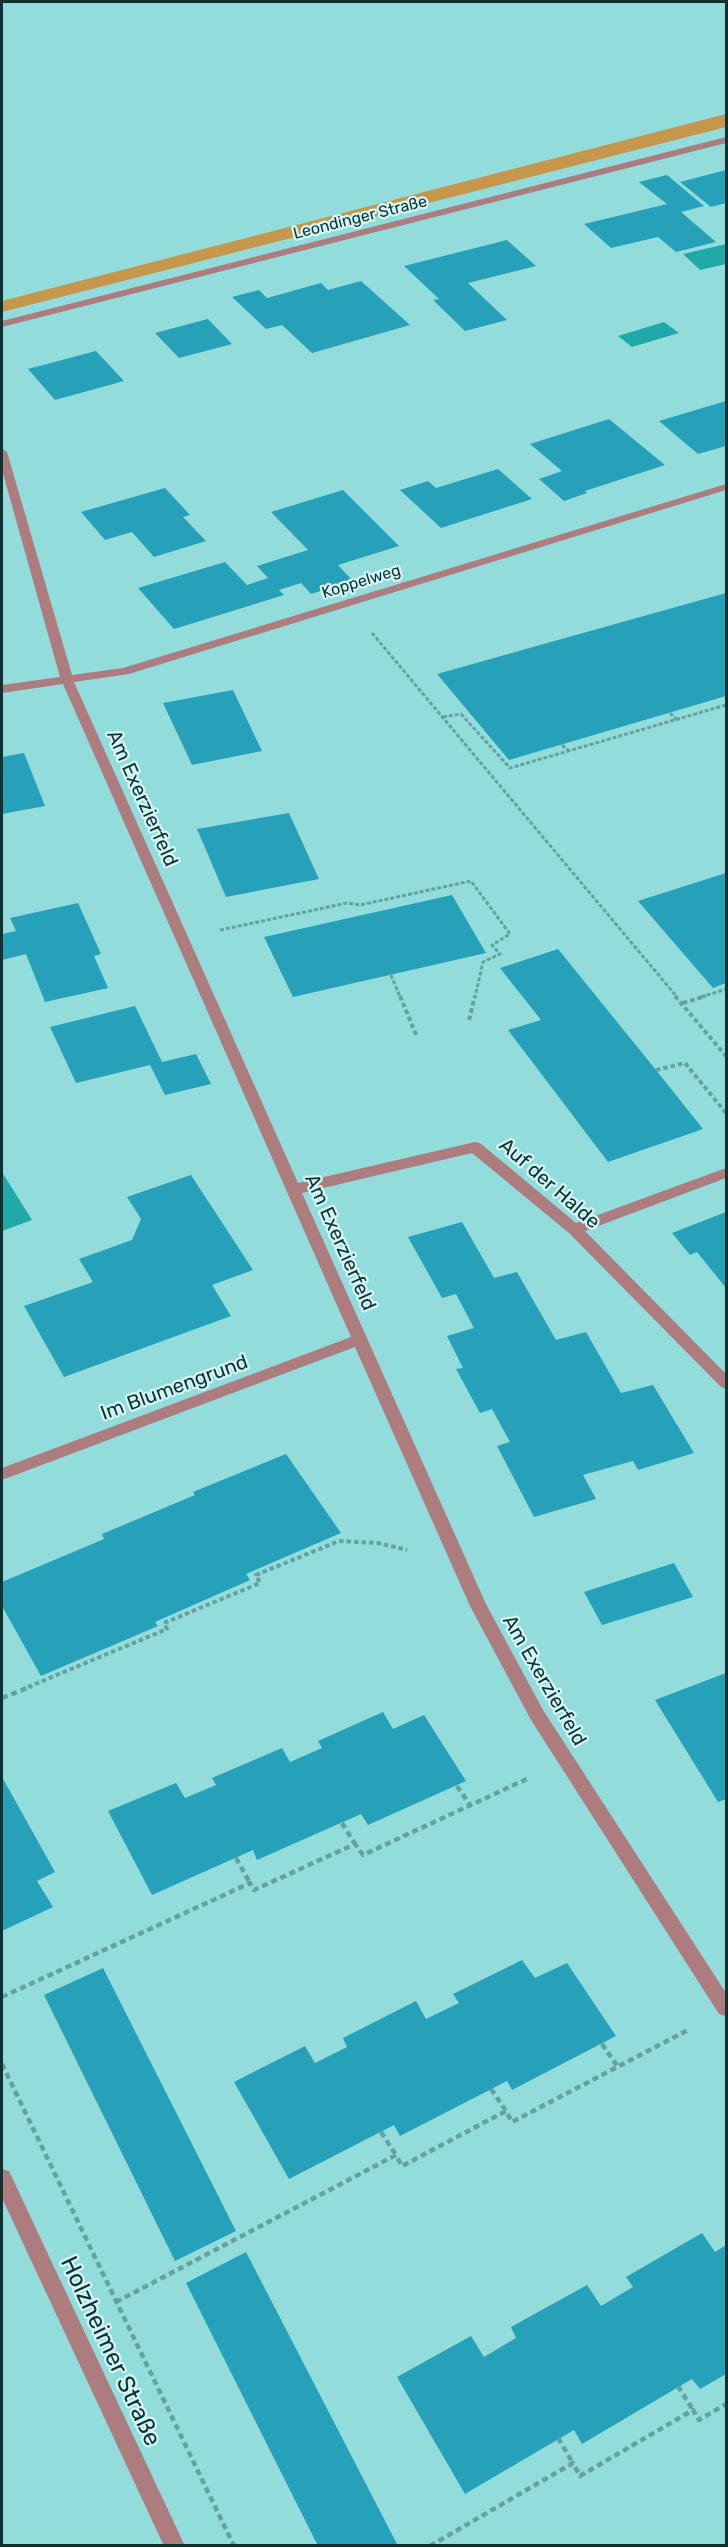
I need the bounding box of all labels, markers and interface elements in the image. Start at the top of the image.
street label: Leondinger Straße [291,191,429,243]
street label: Koppelweg [319,560,403,602]
street label: Am Exerzierfeld [102,726,184,870]
street label: Auf der Halde [495,1133,605,1233]
street label: Am Exerzierfeld [300,1170,382,1314]
street label: Im Blumengrund [97,1349,251,1425]
street label: Am Exerzierfeld [498,1610,592,1750]
street label: Holzheimer Straße [55,2252,167,2450]

